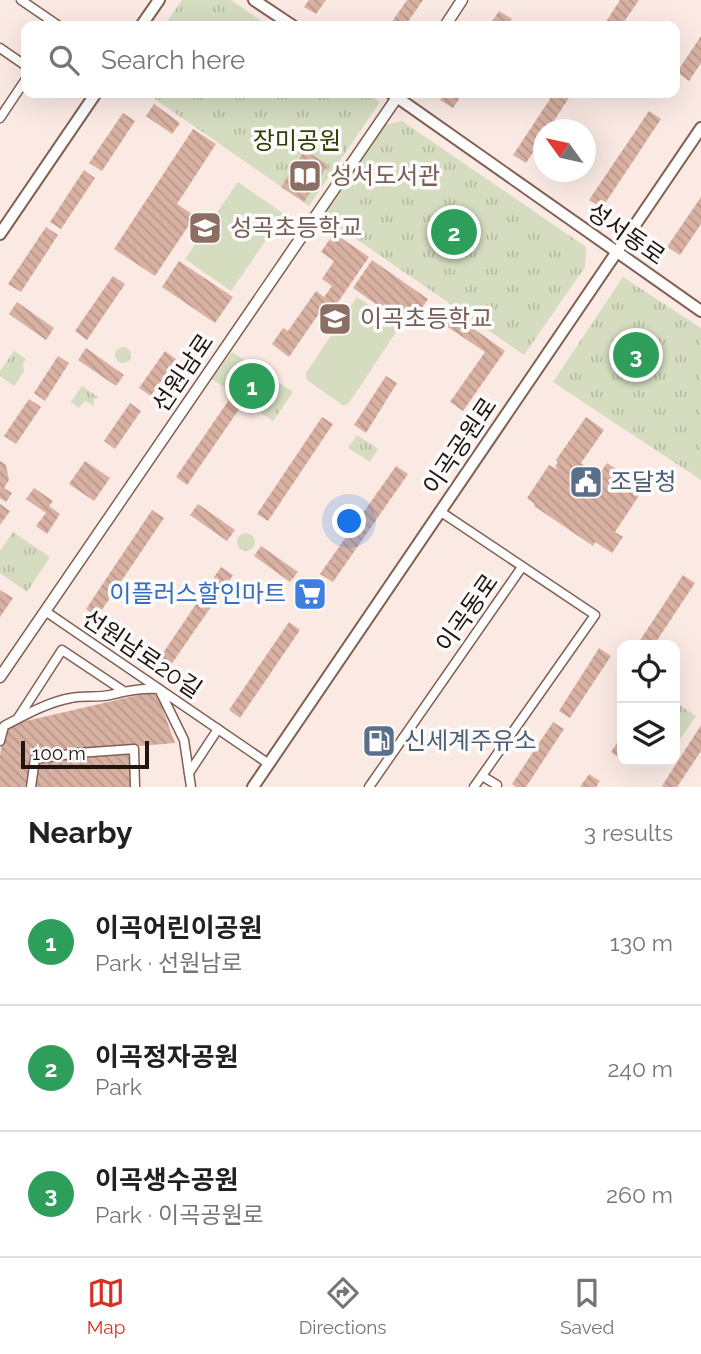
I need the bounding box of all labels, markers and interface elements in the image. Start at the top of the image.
search box [21,21,680,98]
icon: search [45,41,83,79]
text: Search here [101,45,245,75]
north arrow [533,119,596,182]
park label: 장미공원 [253,126,341,155]
library icon: 성서도서관 [286,157,324,195]
place label: 성서도서관 [330,161,440,190]
street label: 성서동로 [582,196,671,271]
pin: 2 [431,206,477,258]
school or university icon: 성곡초등학교 [186,209,224,247]
place label: 성곡초등학교 [230,213,362,242]
school or university icon: 이곡초등학교 [316,300,354,338]
place label: 이곡초등학교 [360,304,492,333]
street label: 선원남로 [146,328,219,417]
pin: 3 [613,329,659,381]
pin: 1 [229,360,275,412]
street label: 이곡공원로 [417,392,502,500]
public building icon: 조달청 [567,463,605,501]
place label: 조달청 [610,467,676,496]
your location [332,504,366,538]
street label: 이곡동로 [429,568,504,657]
supermarket icon: 이플러스할인마트 [291,575,329,613]
place label: 이플러스할인마트 [109,579,286,608]
street label: 선원남로20길 [77,603,207,704]
map controls [617,640,680,766]
button: locate [617,640,680,703]
button: layers [617,703,680,766]
fuel station icon: 신세계주유소 [360,722,398,760]
place label: 신세계주유소 [404,726,536,755]
scale bar [21,738,149,770]
text: 100 m [32,742,86,764]
text: Nearby [28,815,132,850]
text: 3 results [584,819,673,846]
text: 이곡어린이공원 [95,913,262,943]
text: 1 [45,929,57,956]
text: 130 m [610,929,673,956]
text: Park · 선원남로 [95,949,243,976]
text: 이곡정자공원 [95,1042,239,1072]
text: 2 [45,1055,57,1082]
text: 240 m [607,1055,673,1082]
text: Park [95,1073,142,1100]
text: 이곡생수공원 [95,1165,239,1195]
text: 3 [45,1181,57,1208]
text: 260 m [606,1181,673,1208]
text: Park · 이곡공원로 [95,1201,264,1228]
tab: Map [87,1274,125,1338]
tab: Directions [299,1274,387,1338]
tab: Saved [560,1274,614,1338]

